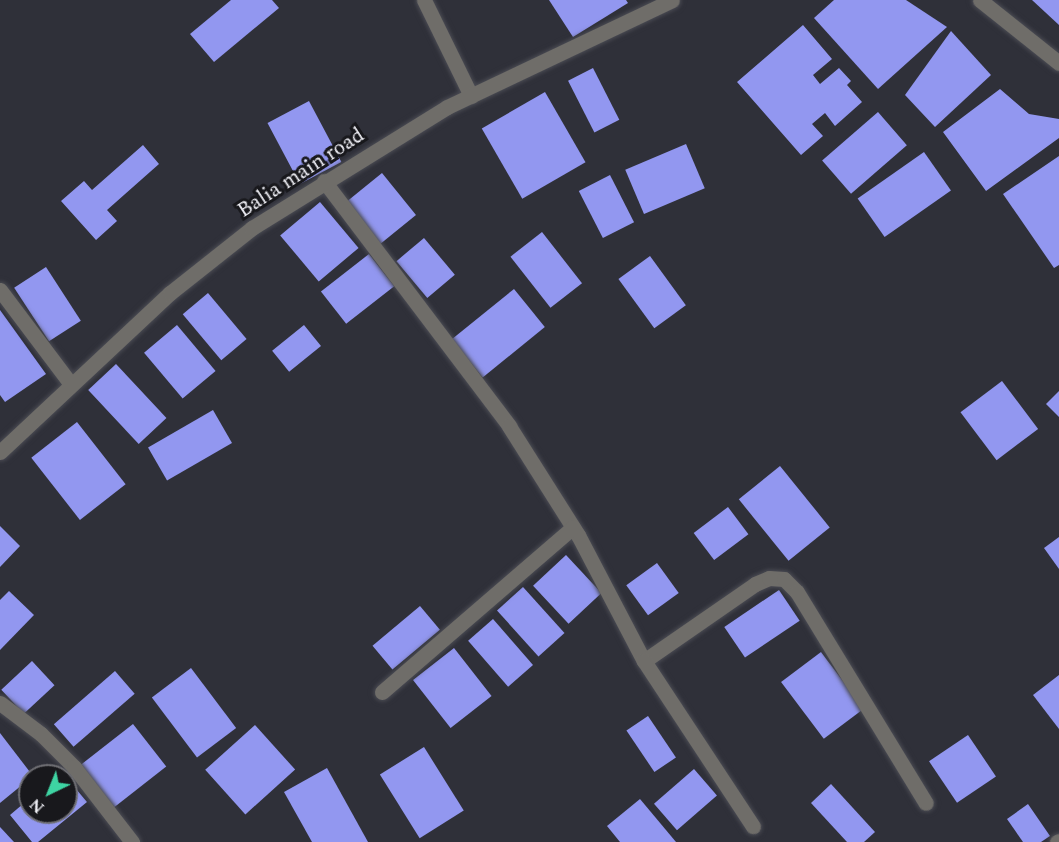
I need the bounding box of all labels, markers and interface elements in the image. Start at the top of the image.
street label: Balia main road [233,123,369,223]
north arrow [18,764,78,824]
text: N [24,792,50,819]

